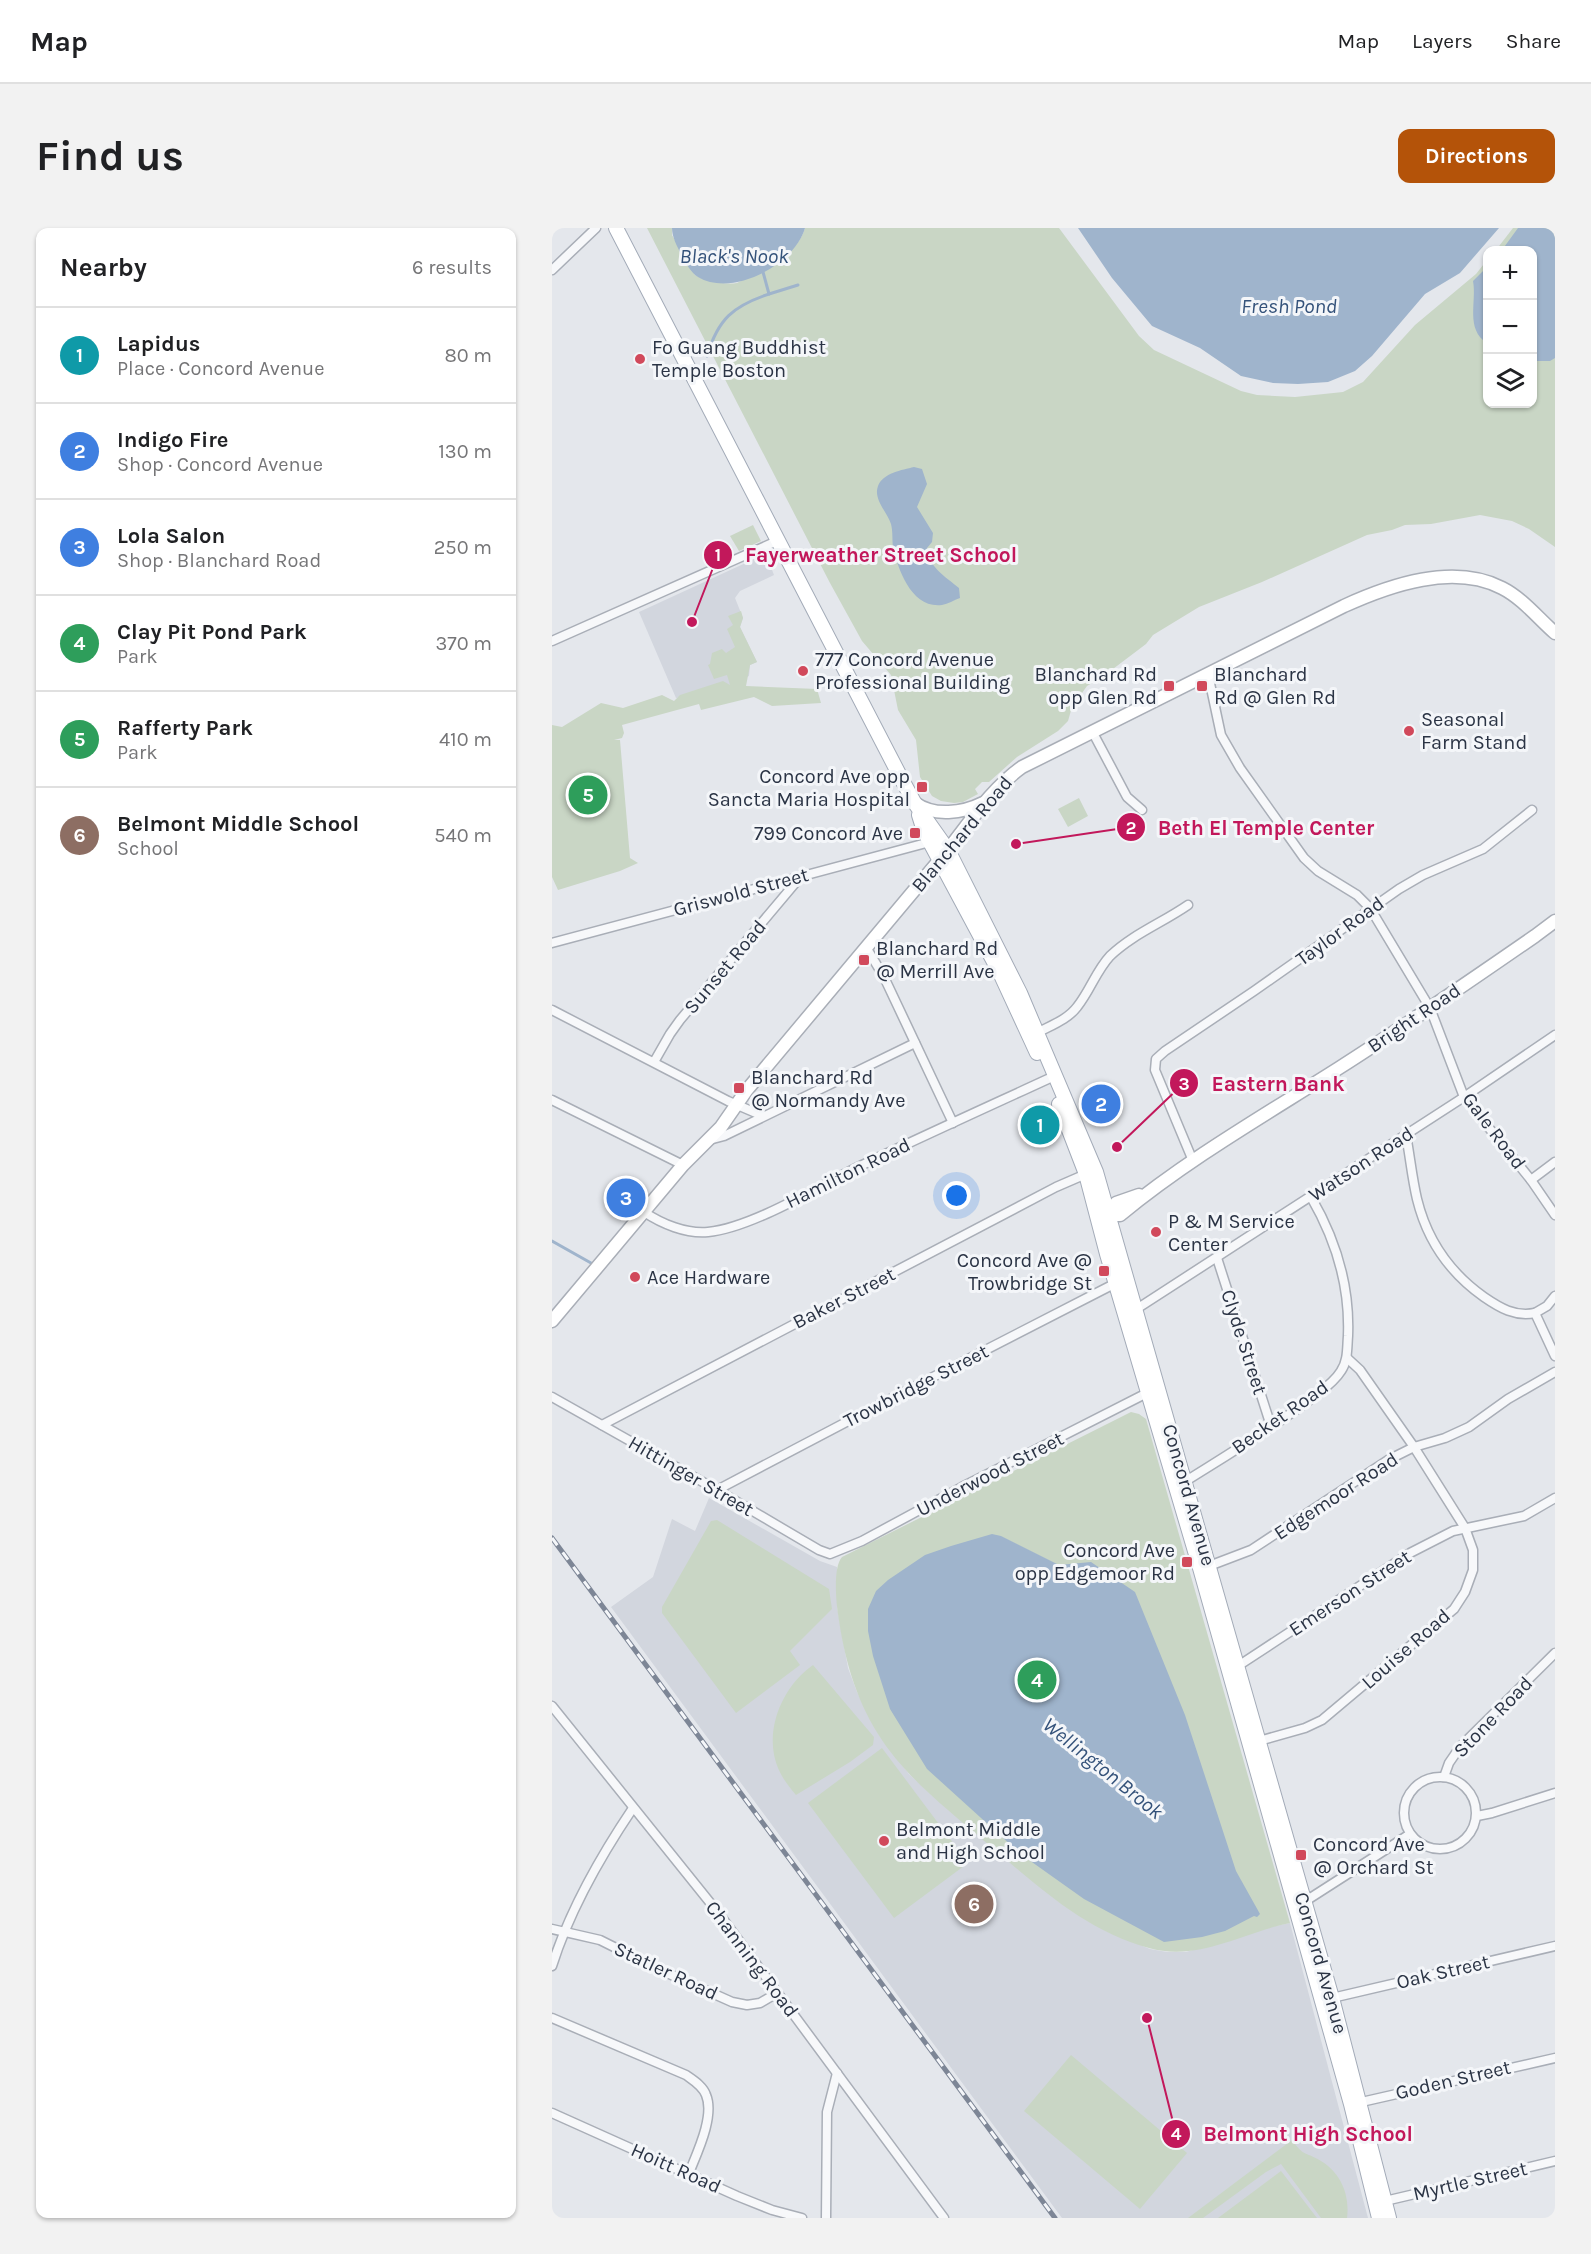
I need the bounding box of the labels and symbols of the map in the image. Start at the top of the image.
water label: Black's Nook [679,244,789,268]
water label: Fresh Pond [1241,294,1337,318]
place label: Fo Guang Buddhist Temple Boston [652,336,826,382]
marker: Fo Guang Buddhist Temple Boston [633,352,647,366]
callout: Fayerweather Street School [703,535,1029,574]
text: Fayerweather Street School [745,543,1017,567]
text: 1 [715,544,721,566]
place label: 777 Concord Avenue Professional Building [815,648,1010,694]
place label: Blanchard Rd opp Glen Rd [1035,663,1157,709]
place label: Blanchard Rd @ Glen Rd [1214,663,1336,709]
marker: 777 Concord Avenue Professional Building [796,664,810,678]
marker: Blanchard Rd opp Glen Rd [1162,679,1176,693]
marker: Blanchard Rd @ Glen Rd [1195,679,1209,693]
place label: Seasonal Farm Stand [1421,708,1527,754]
marker: Seasonal Farm Stand [1402,724,1416,738]
place label: Concord Ave opp Sancta Maria Hospital [708,765,910,811]
street label: Blanchard Road [907,771,1017,897]
pin: 5 [568,772,608,818]
marker: Concord Ave opp Sancta Maria Hospital [915,780,929,794]
callout: Beth El Temple Center [1116,808,1386,847]
text: Beth El Temple Center [1158,816,1375,840]
text: 2 [1126,817,1136,839]
place label: 799 Concord Ave [754,822,903,845]
marker: 799 Concord Ave [908,826,922,840]
street label: Griswold Street [671,863,812,921]
street label: Taylor Road [1292,891,1388,971]
street label: Sunset Road [679,915,771,1019]
place label: Blanchard Rd @ Merrill Ave [876,937,998,983]
marker: Blanchard Rd @ Merrill Ave [857,953,871,967]
street label: Bright Road [1363,978,1465,1058]
callout: Eastern Bank [1169,1064,1356,1103]
place label: Blanchard Rd @ Normandy Ave [751,1066,905,1112]
text: Eastern Bank [1211,1072,1345,1096]
text: 3 [1178,1073,1190,1095]
marker: Blanchard Rd @ Normandy Ave [732,1081,746,1095]
pin: 2 [1082,1082,1120,1126]
street label: Gale Road [1458,1088,1530,1174]
pin: 1 [1020,1102,1060,1148]
street label: Watson Road [1304,1122,1418,1206]
street label: Hamilton Road [782,1133,914,1213]
pin: 3 [606,1176,646,1220]
your location [942,1181,971,1210]
place label: P & M Service Center [1168,1210,1295,1256]
marker: P & M Service Center [1149,1225,1163,1239]
place label: Concord Ave @ Trowbridge St [957,1249,1092,1295]
street label: Baker Street [789,1262,899,1334]
marker: Concord Ave @ Trowbridge St [1097,1264,1111,1278]
place label: Ace Hardware [647,1266,770,1289]
marker: Ace Hardware [628,1270,642,1284]
street label: Clyde Street [1216,1287,1272,1398]
street label: Trowbridge Street [840,1339,993,1432]
street label: Becket Road [1227,1375,1333,1459]
street label: Concord Avenue [1158,1422,1220,1568]
street label: Underwood Street [912,1427,1068,1521]
street label: Hittinger Street [624,1431,758,1521]
street label: Edgemoor Road [1270,1447,1402,1545]
place label: Concord Ave opp Edgemoor Rd [1015,1539,1175,1585]
street label: Emerson Street [1285,1545,1416,1641]
marker: Concord Ave opp Edgemoor Rd [1180,1555,1194,1569]
street label: Louise Road [1357,1604,1455,1694]
pin: 4 [1018,1658,1056,1702]
street label: Stone Road [1449,1672,1537,1762]
water label: Wellington Brook [1038,1712,1168,1824]
place label: Belmont Middle and High School [896,1818,1045,1864]
place label: Concord Ave @ Orchard St [1313,1833,1434,1879]
marker: Belmont Middle and High School [877,1834,891,1848]
marker: Concord Ave @ Orchard St [1294,1848,1308,1862]
pin: 6 [954,1882,994,1926]
street label: Concord Avenue [1290,1890,1352,2036]
street label: Channing Road [701,1896,803,2022]
street label: Statler Road [610,1937,722,2005]
street label: Oak Street [1394,1950,1492,1994]
street label: Goden Street [1393,2055,1513,2104]
callout: Belmont High School [1161,2115,1425,2154]
text: Belmont High School [1203,2122,1413,2146]
text: 4 [1171,2123,1182,2145]
street label: Hoitt Road [627,2138,725,2198]
street label: Myrtle Street [1411,2157,1530,2205]

